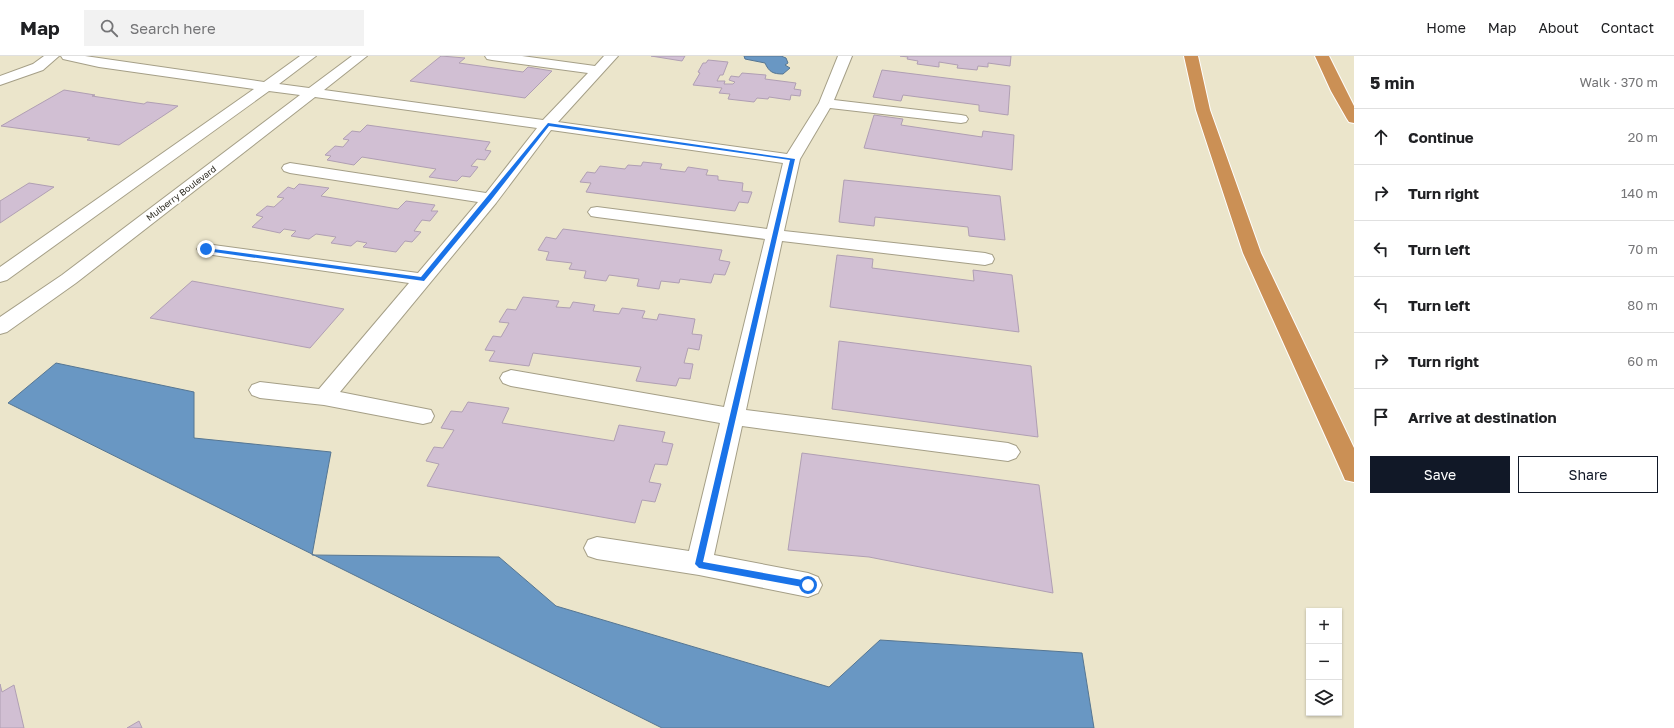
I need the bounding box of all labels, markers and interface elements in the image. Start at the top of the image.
search box [84,10,364,46]
text: Map [20,16,60,39]
icon: search [98,17,120,39]
text: Search here [130,19,216,37]
text: Home [1426,19,1466,36]
text: Map [1488,19,1516,36]
text: About [1538,19,1579,36]
text: Contact [1601,19,1654,36]
text: 5 min [1370,72,1414,93]
text: Walk · 370 m [1579,74,1658,90]
icon: ahead [1370,126,1392,148]
text: Continue [1408,128,1474,146]
text: 20 m [1628,129,1658,145]
street label: Mulberry Boulevard [144,163,218,223]
icon: right [1370,182,1392,204]
text: Turn right [1408,184,1479,202]
text: 140 m [1621,185,1658,201]
icon: left [1370,238,1392,260]
route end [197,240,215,258]
text: Turn left [1408,240,1470,258]
text: 70 m [1628,241,1658,257]
icon: left [1370,294,1392,316]
text: Turn left [1408,296,1470,314]
text: 80 m [1627,297,1658,313]
icon: right [1370,350,1392,372]
text: Turn right [1408,352,1479,370]
text: 60 m [1627,353,1658,369]
icon: arrive [1370,406,1392,428]
text: Arrive at destination [1408,408,1557,426]
button: Save [1370,456,1510,493]
button: Share [1518,456,1658,493]
route start [799,576,817,594]
map controls [1306,608,1342,716]
button: + [1306,608,1342,644]
button: − [1306,644,1342,680]
button: layers [1306,680,1342,716]

